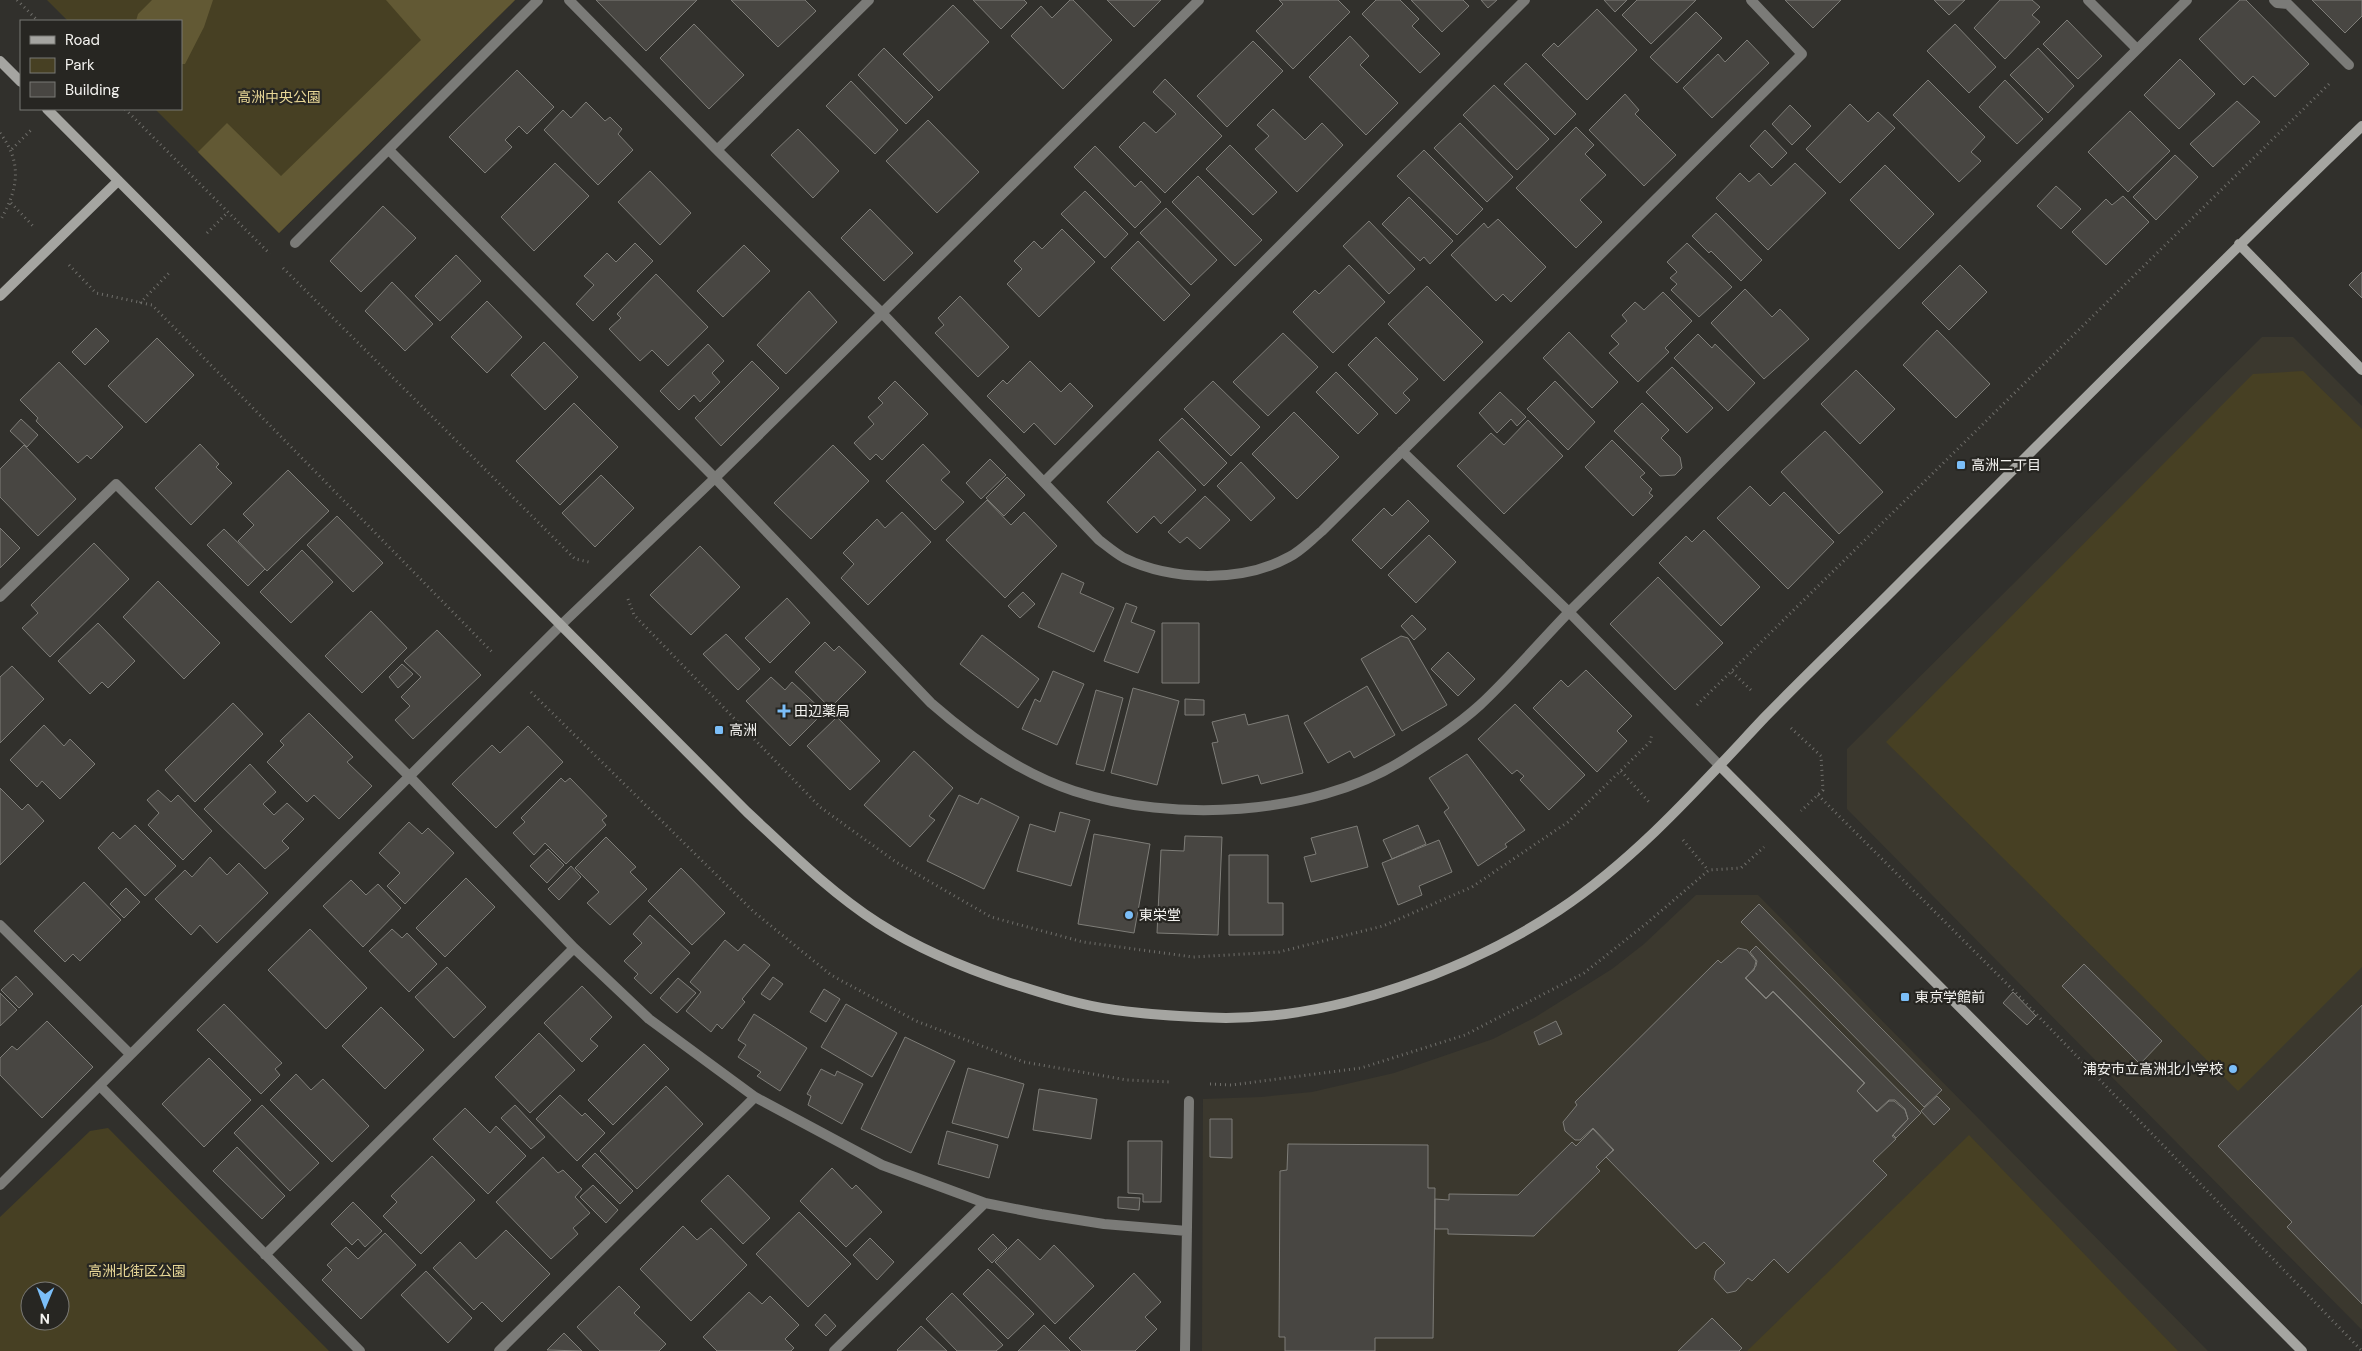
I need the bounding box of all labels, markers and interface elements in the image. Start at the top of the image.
legend [20,20,182,110]
text: Road [65,30,100,50]
text: Park [65,55,95,75]
text: Building [65,80,120,100]
park label: 高洲中央公園 [237,88,321,106]
place label: 高洲二丁目 [1971,456,2041,474]
marker: 高洲二丁目 [1955,459,1967,471]
place label: 田辺薬局 [794,702,850,720]
marker: 田辺薬局 [778,705,790,717]
place label: 高洲 [729,721,757,739]
marker: 高洲 [713,724,725,736]
place label: 東栄堂 [1139,906,1181,924]
marker: 東栄堂 [1123,909,1135,921]
place label: 東京学館前 [1915,988,1985,1006]
marker: 東京学館前 [1899,991,1911,1003]
place label: 浦安市立高洲北小学校 [2083,1060,2223,1078]
marker: 浦安市立高洲北小学校 [2227,1063,2239,1075]
park label: 高洲北街区公園 [88,1262,186,1280]
north arrow [20,1281,70,1331]
text: N [40,1310,50,1328]

